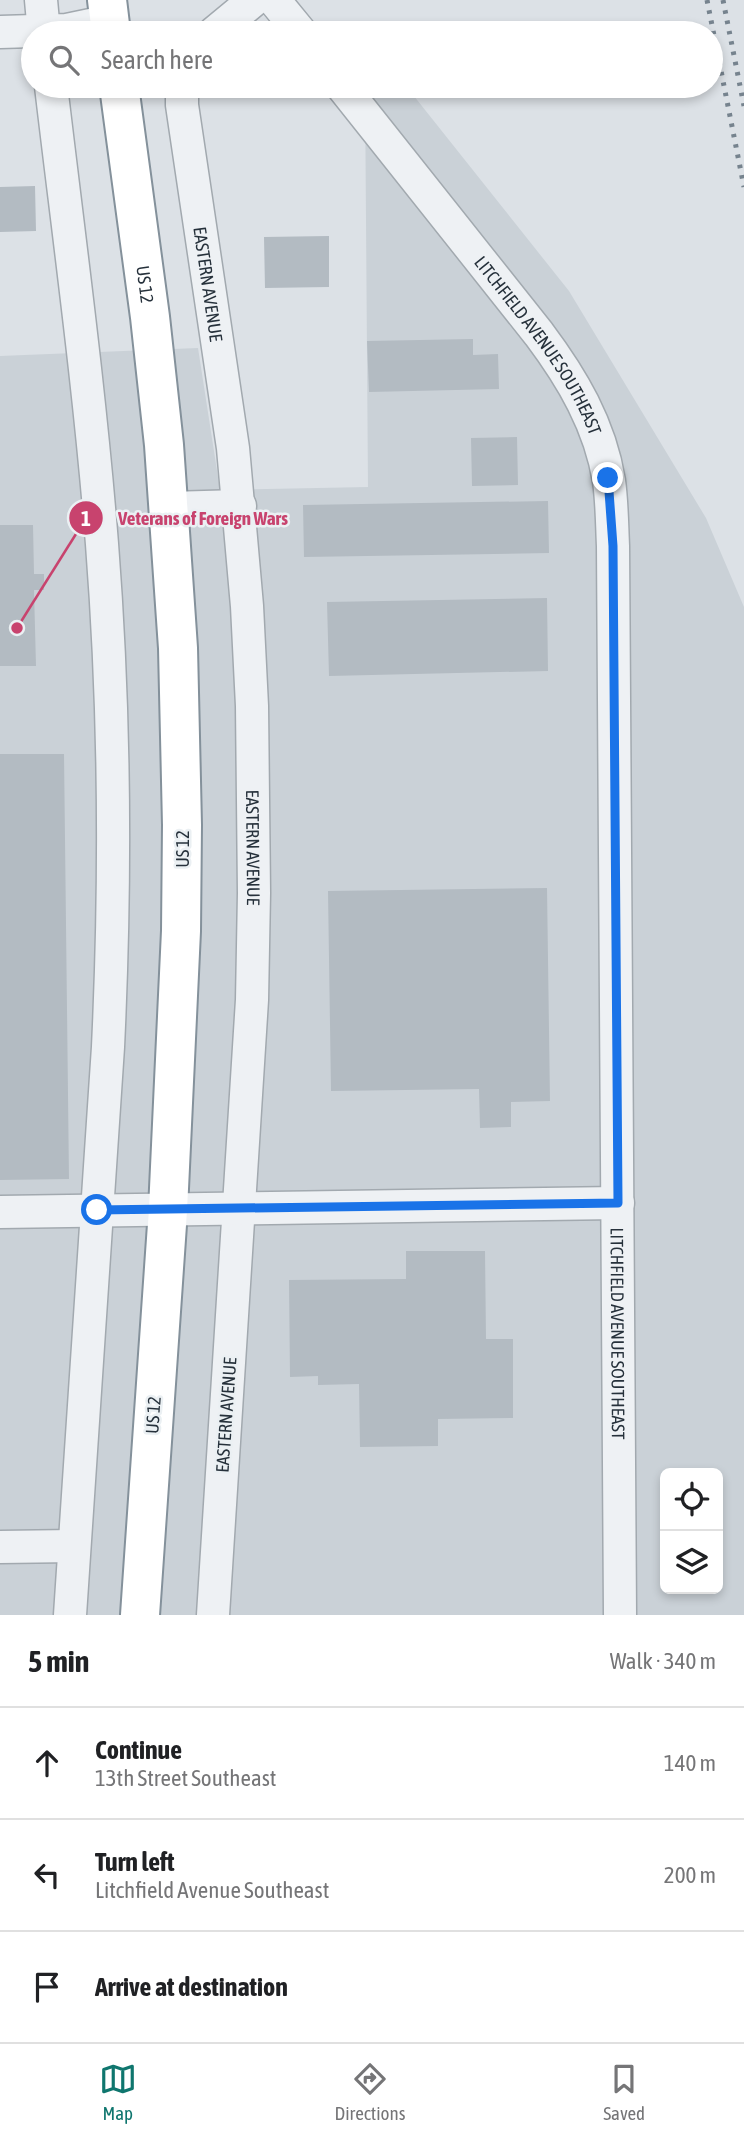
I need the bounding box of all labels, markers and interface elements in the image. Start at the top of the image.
search box [21,21,723,98]
icon: search [45,41,83,79]
text: Search here [101,45,213,75]
street label: EASTERN AVENUE [190,225,228,343]
street label: LITCHFIELD AVENUE SOUTHEAST [471,252,606,437]
street label: US 12 [133,264,159,304]
route end [592,462,623,493]
callout: Veterans of Foreign Wars [69,498,302,538]
text: 1 [81,506,91,530]
text: Veterans of Foreign Wars [117,507,288,529]
street label: EASTERN AVENUE [242,790,265,906]
street label: US 12 [172,830,193,868]
route start [81,1194,112,1225]
street label: LITCHFIELD AVENUE SOUTHEAST [607,1228,629,1440]
street label: EASTERN AVENUE [211,1356,241,1473]
street label: US 12 [141,1396,165,1434]
map controls [660,1468,723,1594]
button: locate [660,1468,723,1531]
button: layers [660,1531,723,1594]
text: 5 min [28,1644,89,1678]
text: Walk · 340 m [610,1648,716,1674]
text: Continue [95,1735,182,1765]
icon: ahead [28,1744,66,1782]
text: 140 m [664,1750,716,1776]
text: 13th Street Southeast [95,1765,276,1791]
text: Turn left [95,1847,175,1877]
icon: left [28,1856,66,1894]
text: 200 m [664,1862,716,1888]
text: Litchfield Avenue Southeast [95,1877,329,1903]
icon: arrive [28,1968,66,2006]
text: Arrive at destination [95,1972,288,2002]
tab: Map [99,2060,137,2124]
tab: Directions [335,2060,405,2124]
tab: Saved [603,2060,645,2124]

